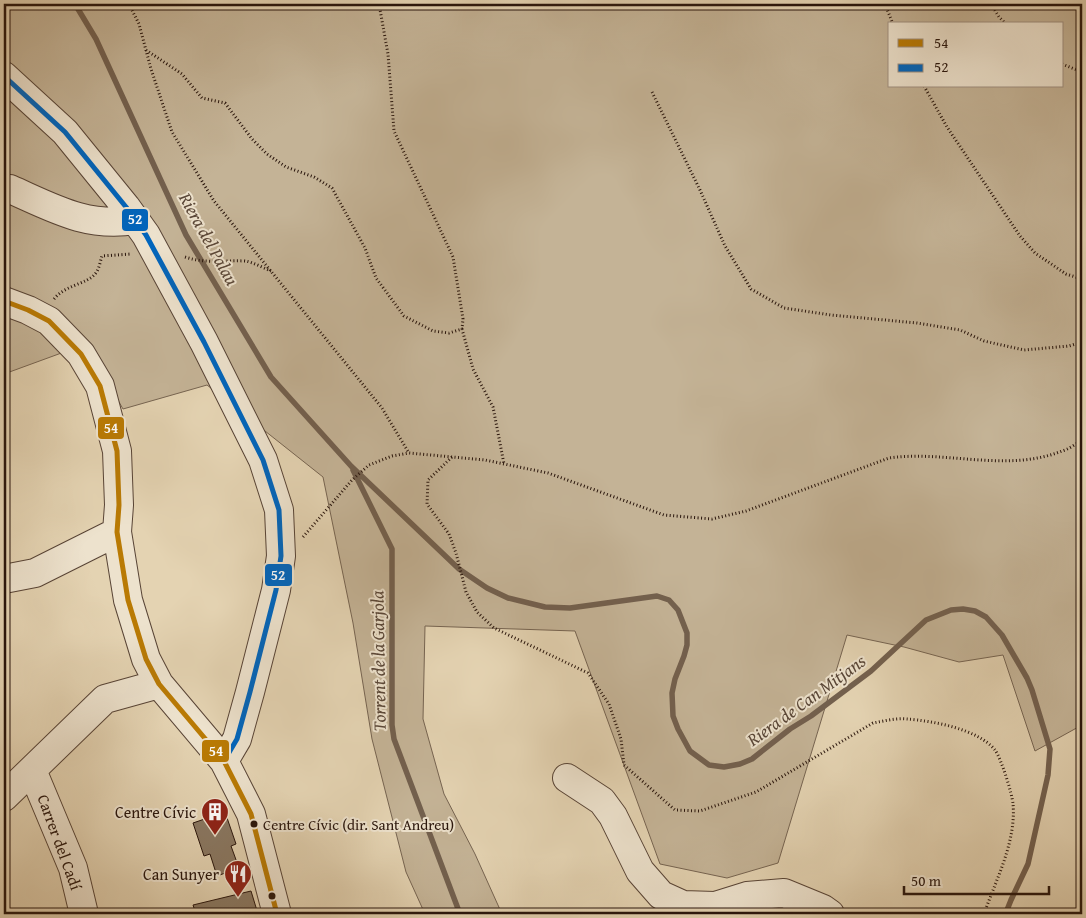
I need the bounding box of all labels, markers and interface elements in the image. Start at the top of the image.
legend [888,22,1064,88]
text: 54 [934,32,948,53]
text: 52 [934,56,948,77]
water label: Riera del Palau [172,187,246,290]
line badge: 52 [121,208,149,232]
text: 52 [128,209,142,229]
line badge: 54 [97,416,125,440]
text: 54 [104,418,118,438]
line badge: 52 [264,563,293,587]
text: 52 [271,565,285,585]
water label: Torrent de la Garjola [363,590,393,732]
water label: Riera de Can Mitjans [740,647,872,753]
line badge: 54 [201,739,230,763]
text: 54 [209,741,223,761]
street label: Carrer del Cadí [32,791,89,894]
building icon: Centre Cívic [200,797,230,836]
place label: Centre Cívic [115,800,196,824]
place label: Centre Cívic (dir. Sant Andreu) [263,814,454,835]
marker: Centre Cívic (dir. Sant Andreu) [249,819,259,829]
restaurant icon: Can Sunyer [223,859,253,898]
place label: Can Sunyer [143,862,219,886]
scale bar [904,863,1048,895]
text: 50 m [911,870,942,891]
unlabelled marker [267,891,277,901]

